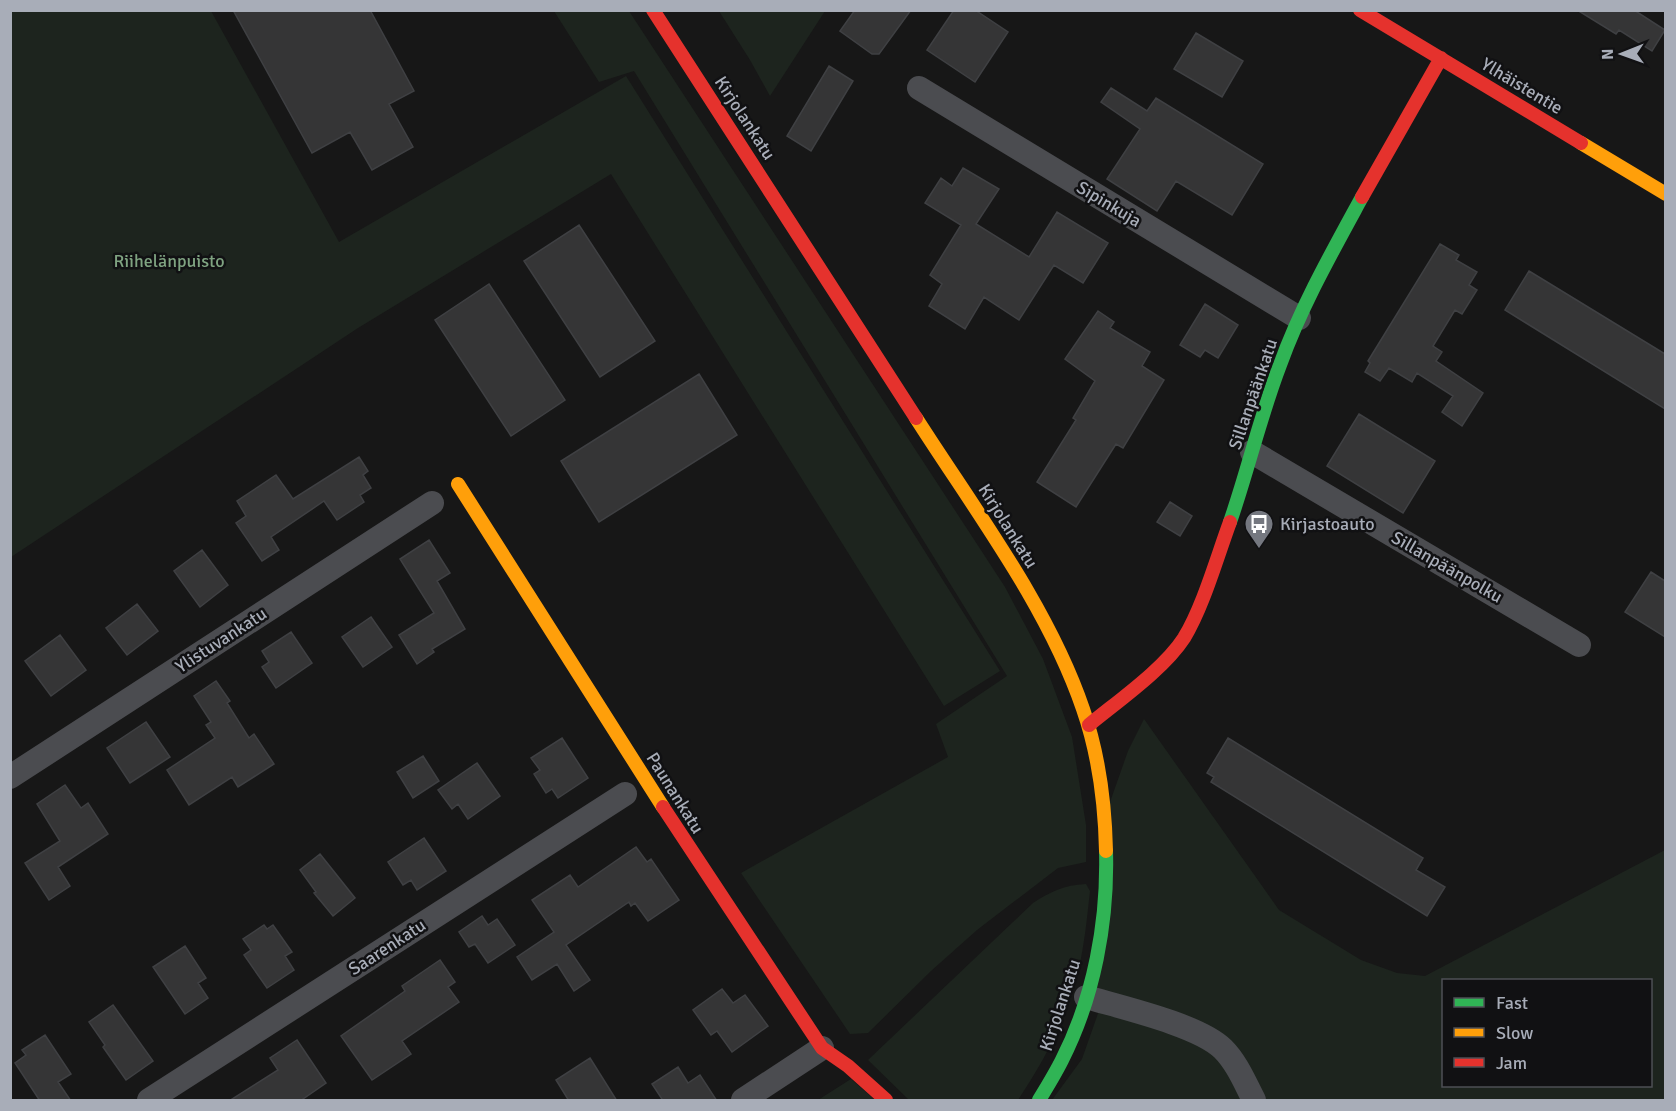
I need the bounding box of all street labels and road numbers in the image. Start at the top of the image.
street label: Ylhäistentie [1477,53,1567,119]
street label: Kirjolankatu [710,72,780,164]
street label: Sipinkuja [1073,176,1145,232]
street label: Sillanpäänkatu [1224,336,1282,452]
street label: Kirjolankatu [973,480,1043,572]
street label: Sillanpäänpolku [1388,526,1506,608]
street label: Ylistuvankatu [171,602,271,678]
street label: Paunankatu [641,748,709,838]
street label: Saarenkatu [344,914,430,980]
street label: Kirjolankatu [1035,956,1085,1054]

